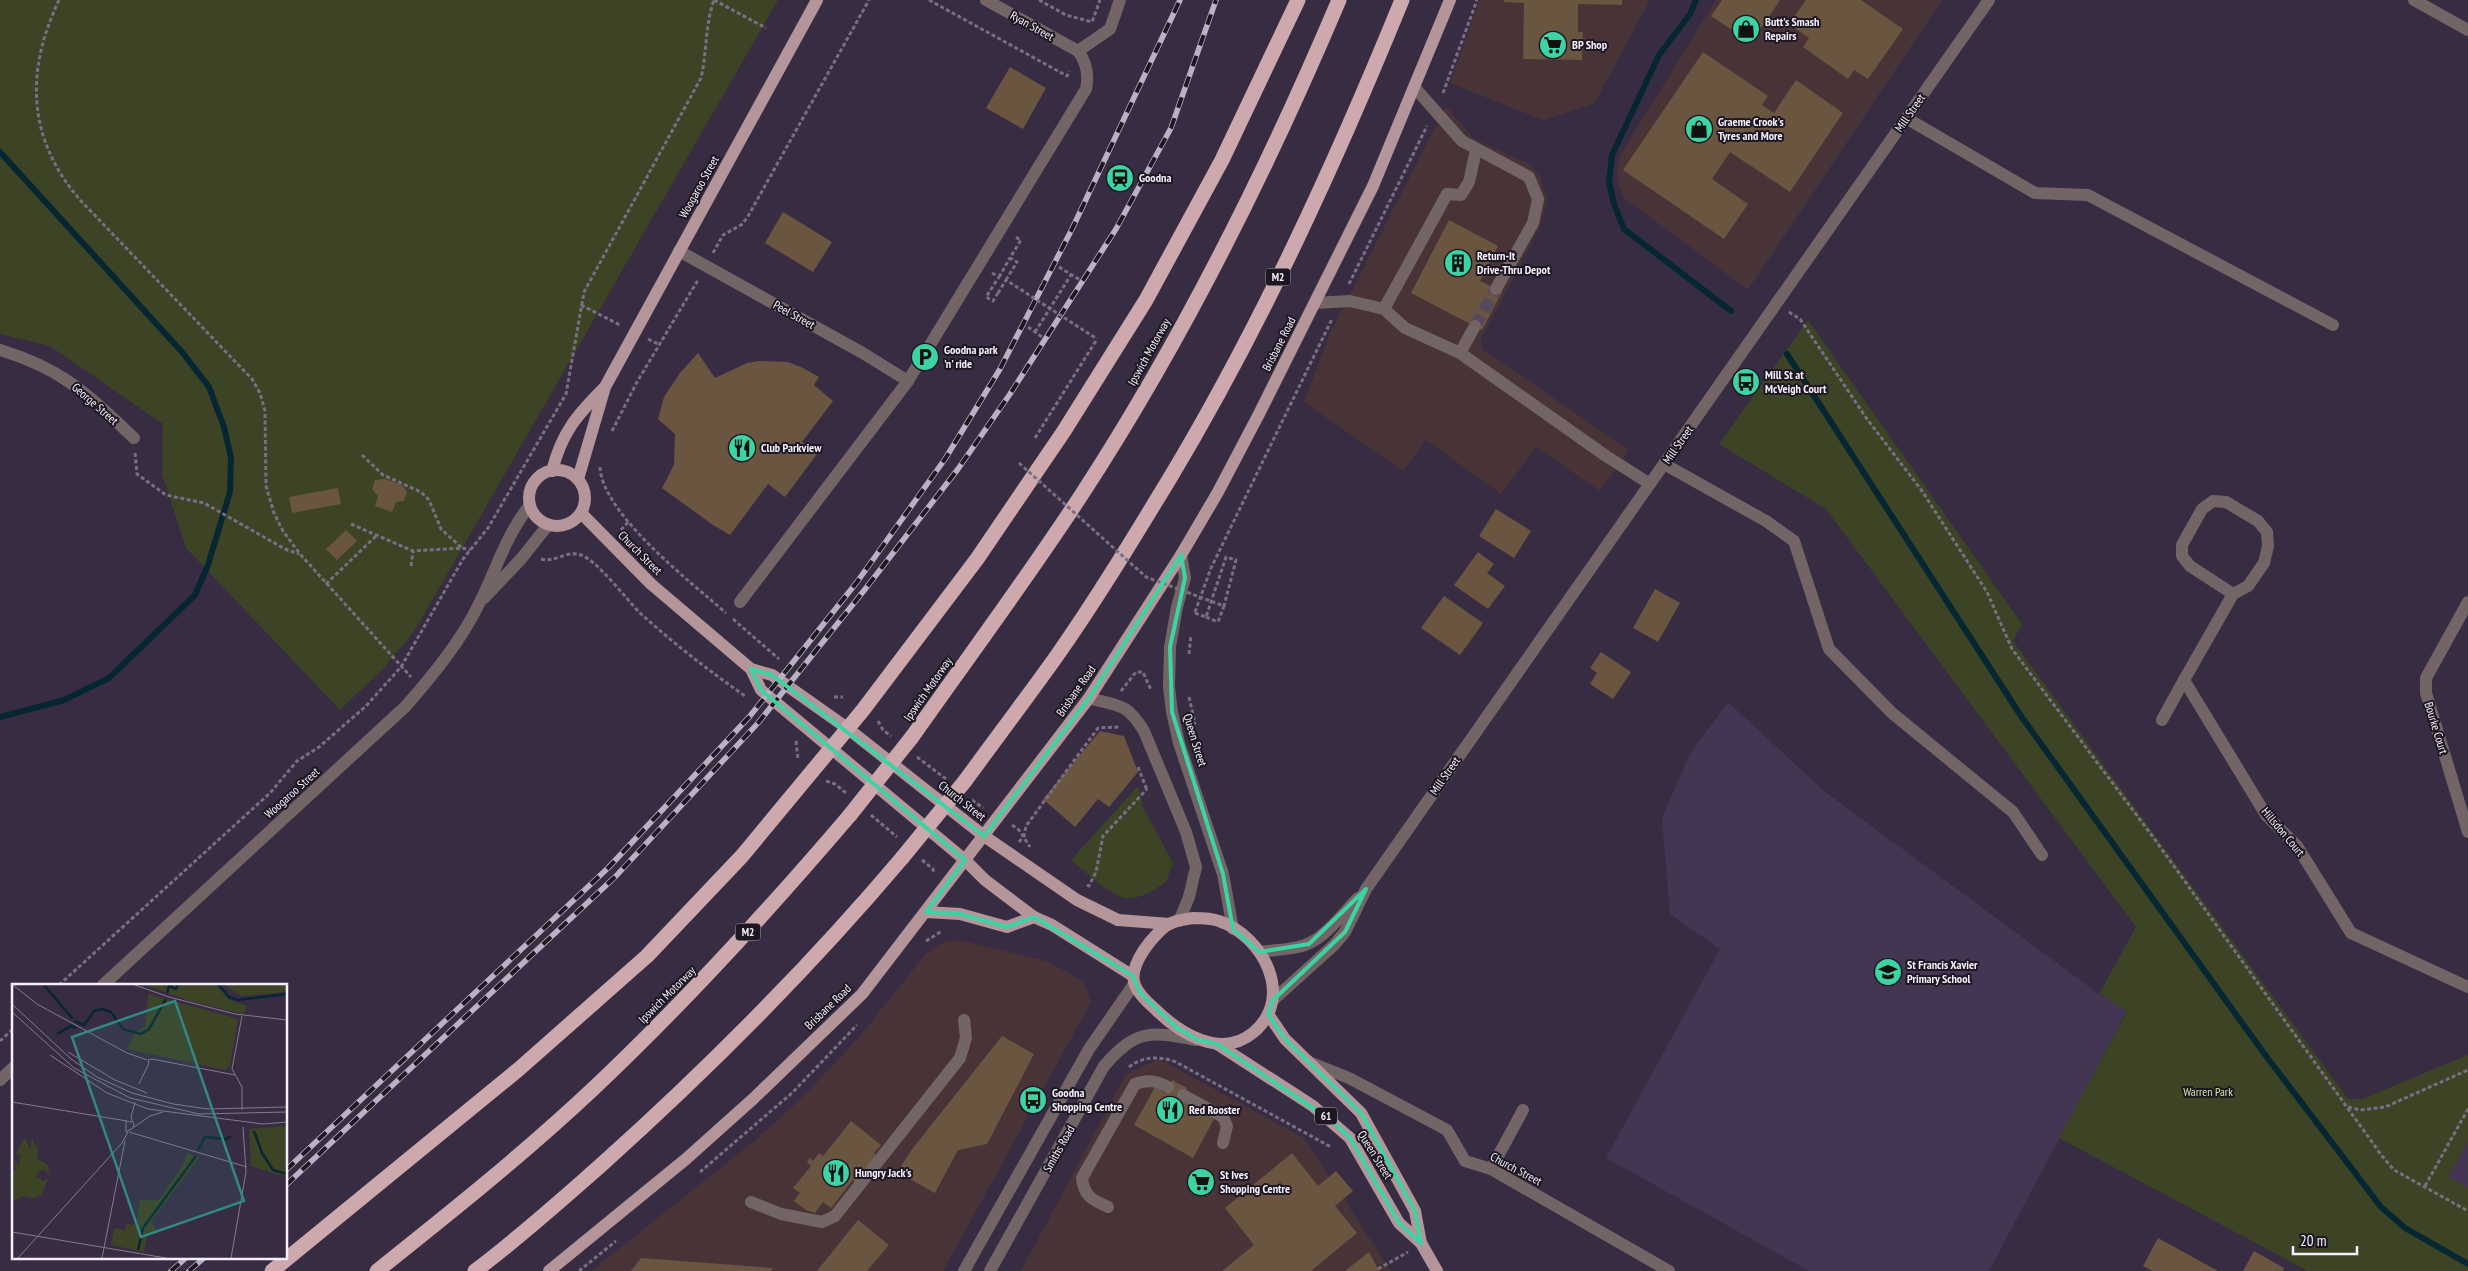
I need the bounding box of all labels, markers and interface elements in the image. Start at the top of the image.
street label: Ryan Street [1008,8,1057,44]
shop icon: Butt's Smash Repairs [1731,14,1761,44]
place label: Butt's Smash Repairs [1765,14,1819,43]
supermarket icon: BP Shop [1538,30,1568,60]
place label: BP Shop [1572,37,1608,52]
street label: Mill Street [1891,90,1929,135]
shop icon: Graeme Crook's Tyres and More [1684,114,1714,144]
place label: Graeme Crook's Tyres and More [1718,114,1784,143]
street label: Woogaroo Street [675,152,722,221]
station icon: Goodna [1105,163,1135,193]
place label: Goodna [1139,170,1171,185]
building icon: Return-It Drive-Thru Depot [1443,248,1473,278]
place label: Return-It Drive-Thru Depot [1477,248,1551,277]
road number: M2 [1266,268,1290,286]
street label: Peel Street [771,297,818,332]
street label: Brisbane Road [1259,314,1299,373]
street label: Ipswich Motorway [1124,315,1173,388]
parking icon: Goodna park 'n' ride [910,342,940,372]
place label: Goodna park 'n' ride [944,342,998,371]
bus stop icon: Mill St at McVeigh Court [1731,367,1761,397]
place label: Mill St at McVeigh Court [1765,367,1827,396]
street label: George Street [69,379,122,428]
street label: Mill Street [1659,422,1697,467]
restaurant icon: Club Parkview [727,433,757,463]
place label: Club Parkview [761,440,822,455]
street label: Church Street [615,527,666,578]
street label: Ipswich Motorway [900,653,955,724]
street label: Brisbane Road [1053,662,1099,719]
street label: Bourke Court [2421,700,2452,756]
street label: Queen Street [1180,712,1211,769]
street label: Mill Street [1426,753,1464,798]
street label: Woogaroo Street [261,763,323,821]
street label: Church Street [936,777,990,824]
street label: Hillsdon Court [2259,804,2309,860]
road number: M2 [736,924,760,940]
school or university icon: St Francis Xavier Primary School [1873,957,1903,987]
place label: St Francis Xavier Primary School [1907,957,1978,986]
street label: Ipswich Motorway [635,963,699,1026]
street label: Brisbane Road [801,981,854,1032]
inset map [12,984,288,1258]
park label: Warren Park [2183,1084,2233,1099]
bus stop icon: Goodna Shopping Centre [1018,1085,1048,1115]
place label: Goodna Shopping Centre [1052,1085,1122,1114]
restaurant icon: Red Rooster [1155,1095,1185,1125]
place label: Red Rooster [1189,1102,1241,1117]
road number: 61 [1315,1108,1337,1124]
street label: Smiths Road [1040,1123,1078,1175]
street label: Queen Street [1355,1128,1397,1182]
street label: Church Street [1488,1149,1545,1189]
restaurant icon: Hungry Jack's [821,1158,851,1188]
place label: Hungry Jack's [855,1165,912,1180]
supermarket icon: St Ives Shopping Centre [1186,1167,1216,1197]
place label: St Ives Shopping Centre [1220,1167,1290,1196]
scale bar [2293,1224,2357,1256]
text: 20 m [2300,1231,2326,1250]

